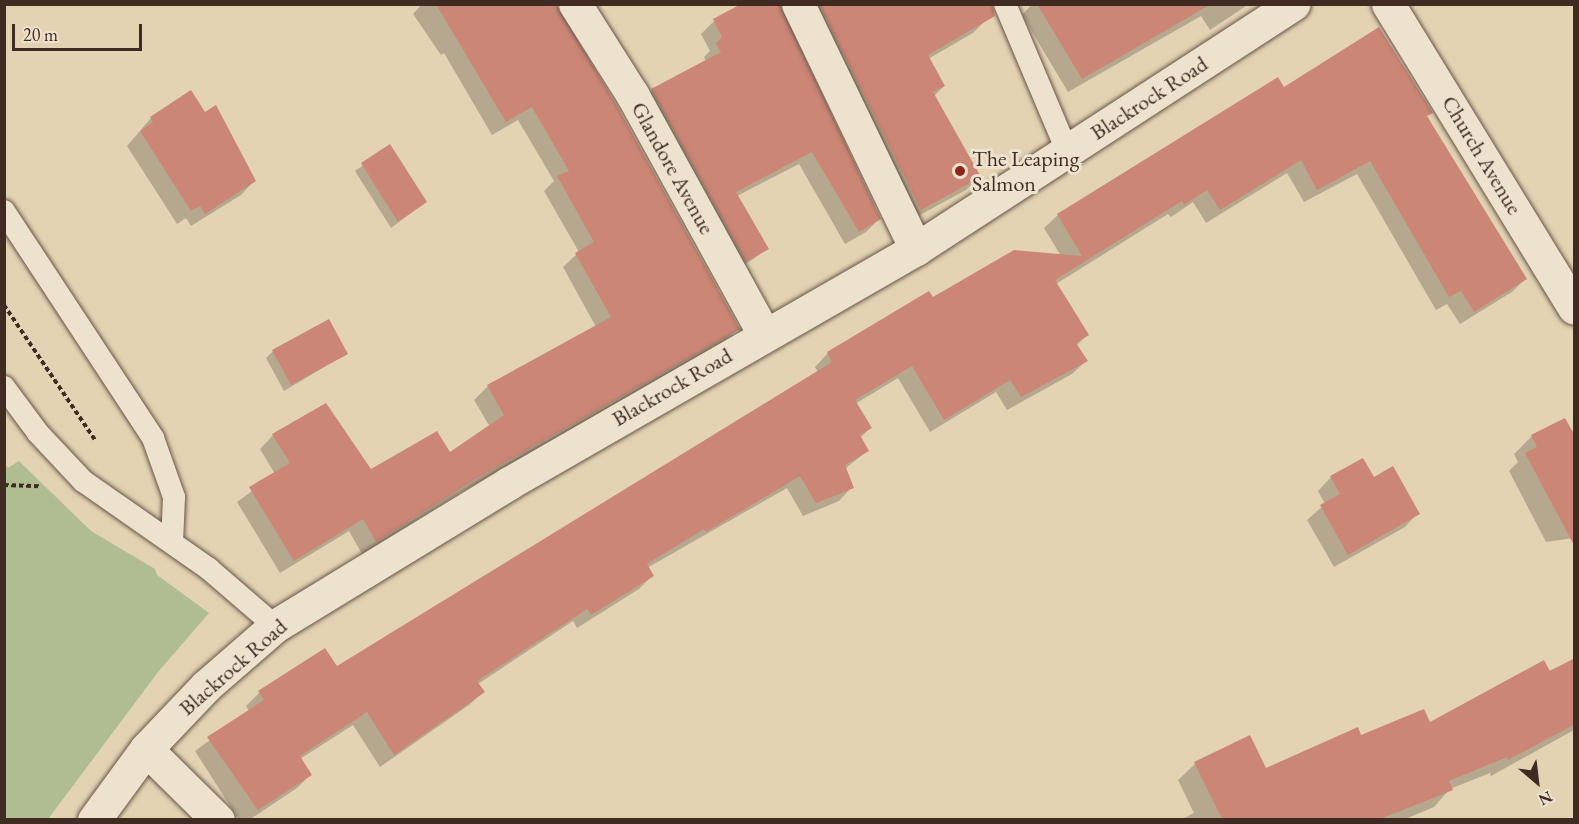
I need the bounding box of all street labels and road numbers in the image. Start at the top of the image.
street label: Blackrock Road [1086,50,1212,146]
street label: Church Avenue [1436,91,1528,219]
street label: Glandore Avenue [626,97,720,239]
street label: Blackrock Road [607,342,737,432]
street label: Blackrock Road [174,613,292,721]

